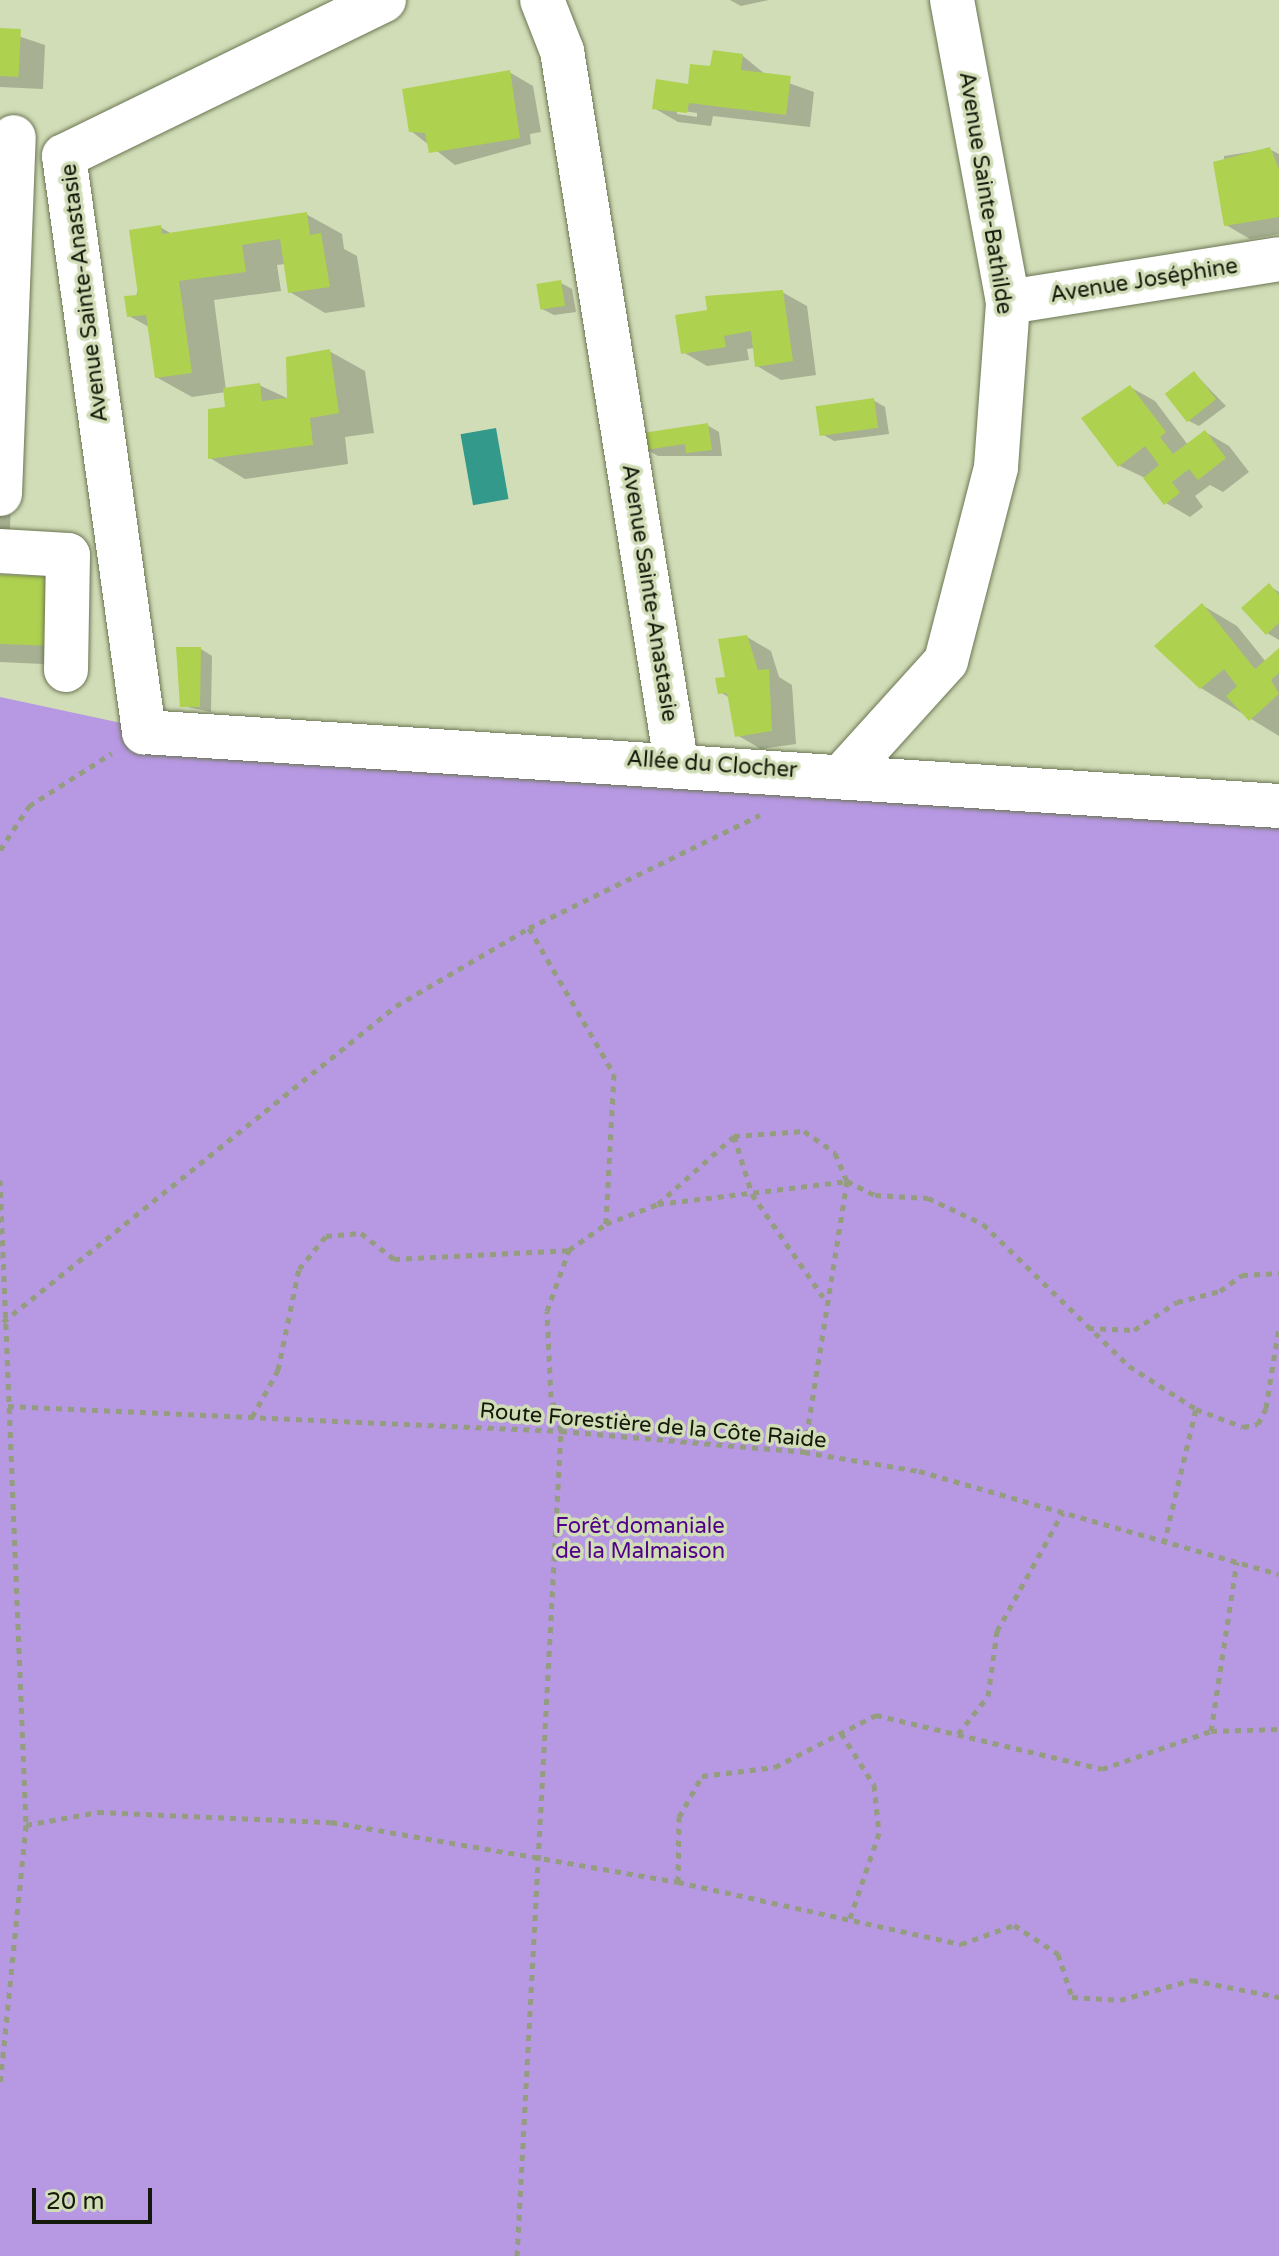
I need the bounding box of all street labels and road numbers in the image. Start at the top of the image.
street label: Avenue Sainte-Bathilde [953,70,1017,316]
street label: Avenue Sainte-Anastasie [56,162,114,424]
street label: Avenue Joséphine [1048,253,1240,309]
street label: Avenue Sainte-Anastasie [616,462,682,724]
street label: Allée du Clocher [626,746,798,784]
street label: Route Forestière de la Côte Raide [478,1398,828,1454]

